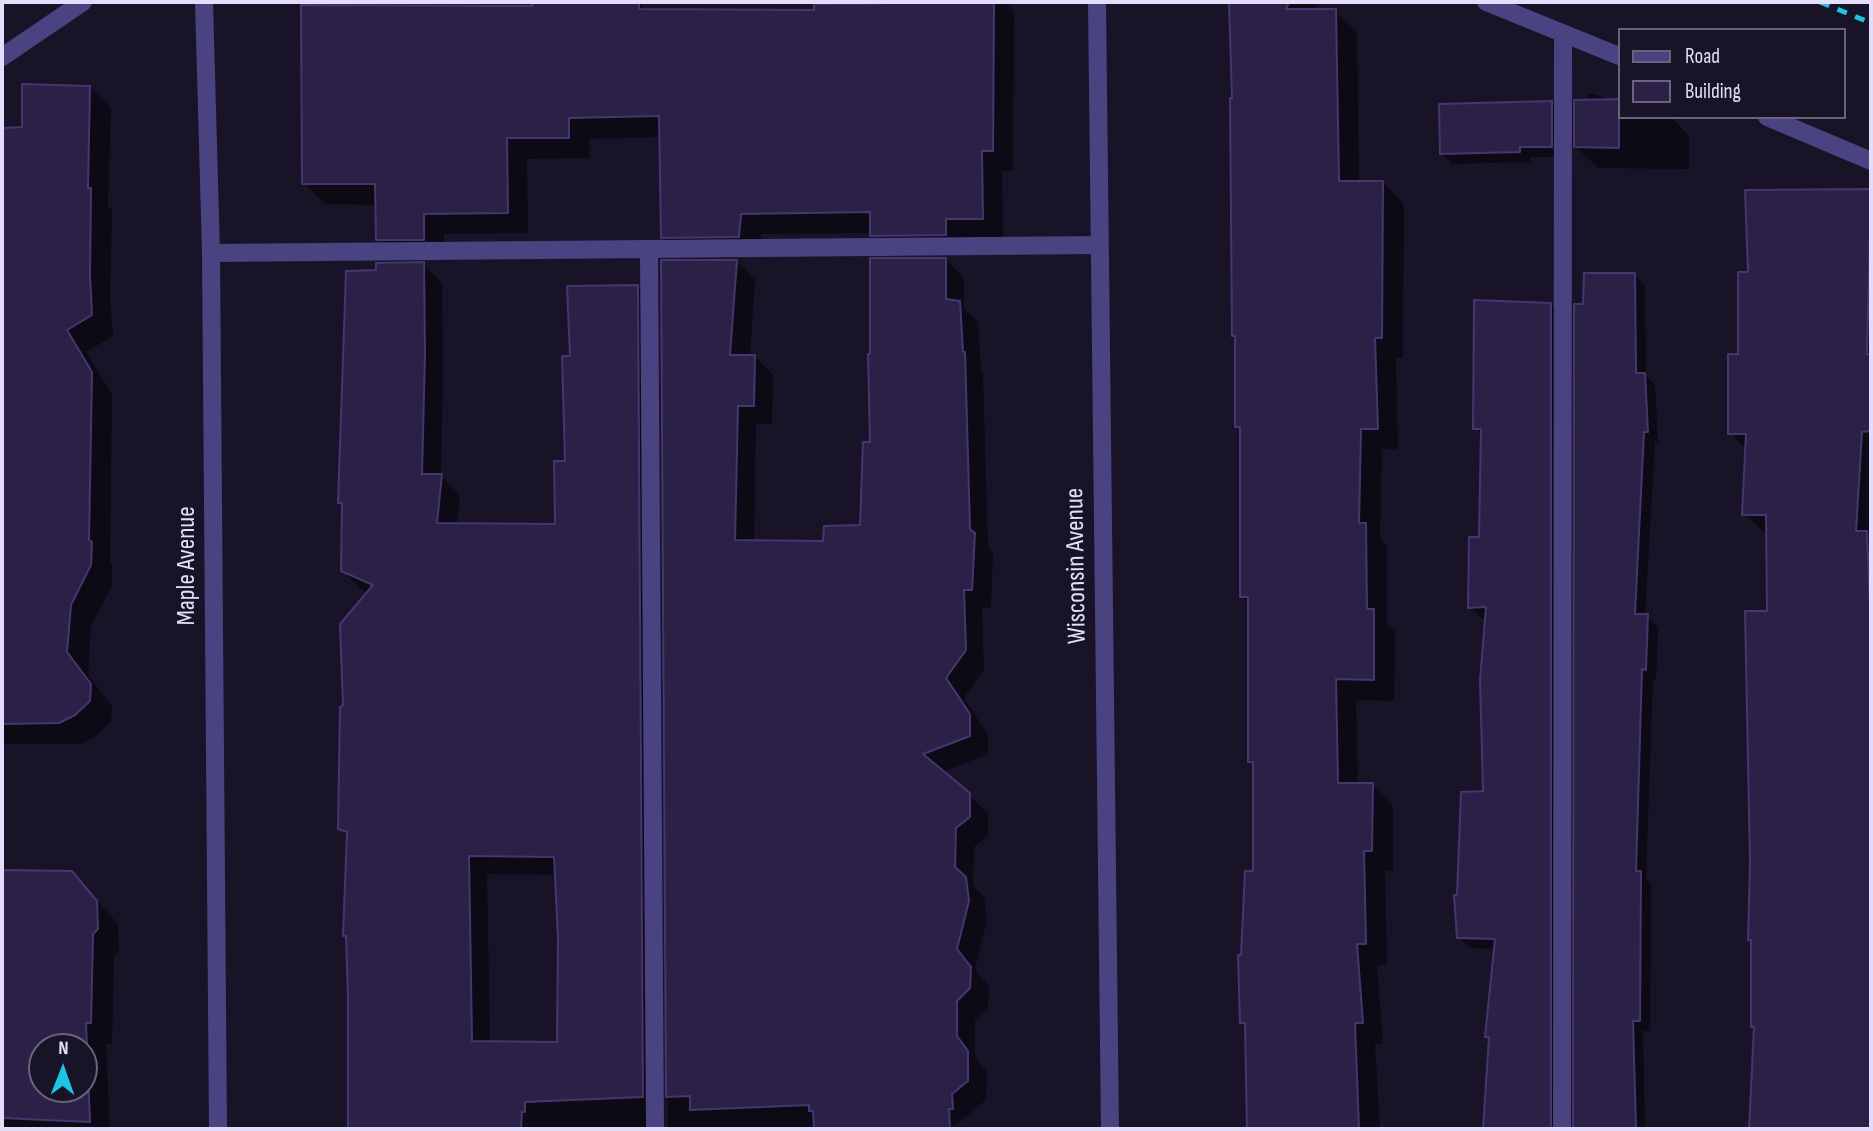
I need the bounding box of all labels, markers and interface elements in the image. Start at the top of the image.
legend [1618,28,1845,119]
text: Road [1685,44,1720,69]
text: Building [1685,79,1741,104]
street label: Wisconsin Avenue [1060,488,1094,644]
street label: Maple Avenue [171,506,203,626]
north arrow [28,1033,98,1103]
text: N [58,1037,69,1060]

